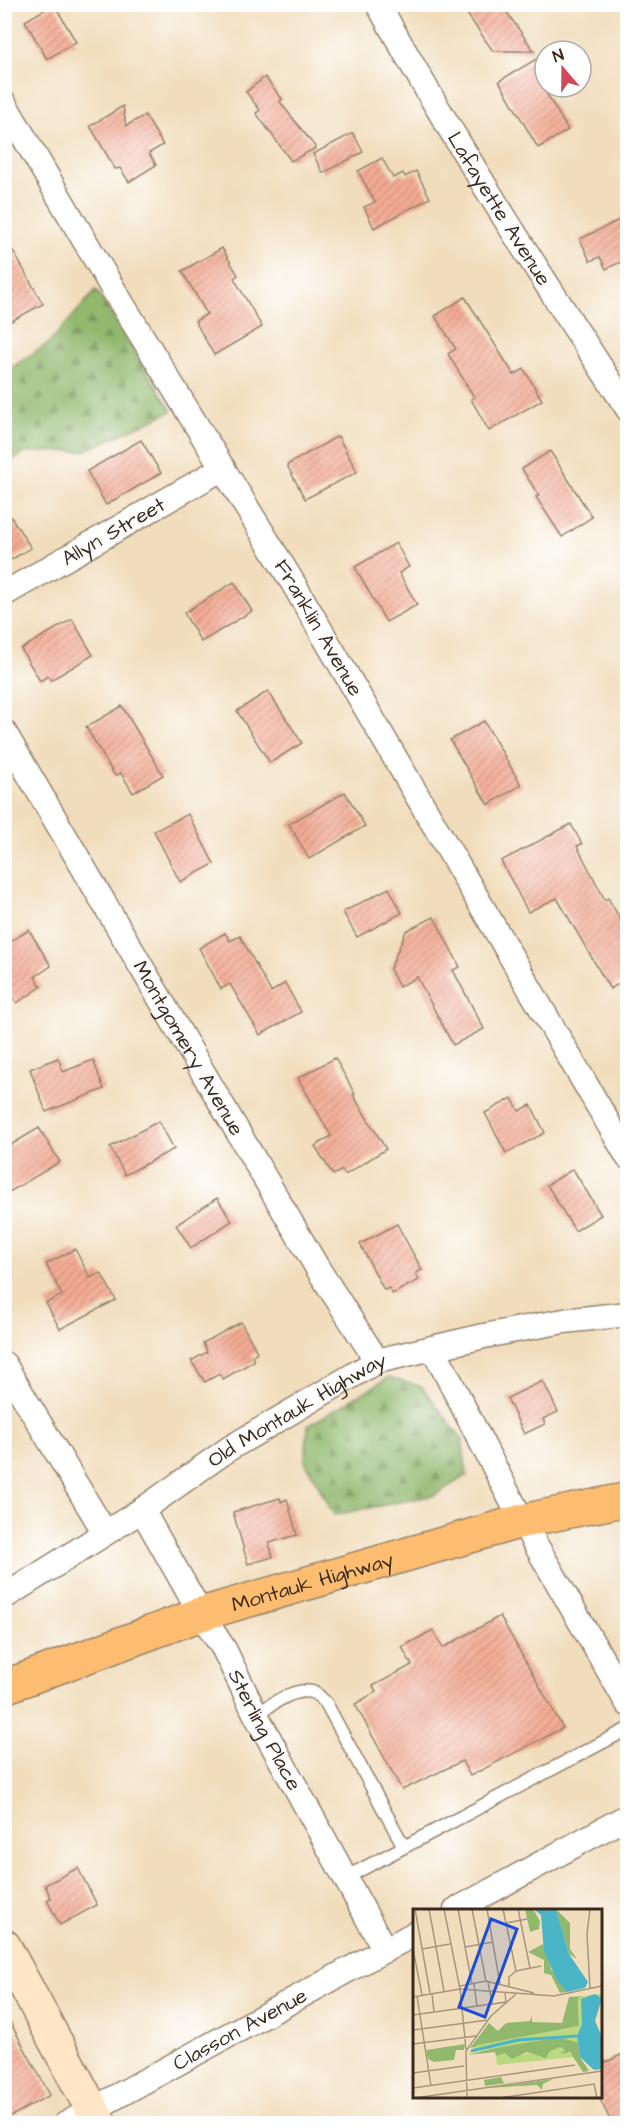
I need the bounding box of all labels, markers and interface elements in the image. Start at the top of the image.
north arrow [533,39,593,99]
text: N [550,44,567,68]
street label: Lafayette Avenue [441,126,558,291]
street label: Allyn Street [56,490,171,573]
street label: Franklin Avenue [267,554,370,701]
street label: Montgomery Avenue [126,955,251,1141]
street label: Old Montauk Highway [201,1345,389,1474]
street label: Montauk Highway [228,1544,398,1619]
street label: Sterling Place [221,1664,309,1795]
inset map [413,1909,602,2098]
street label: Classon Avenue [167,1981,312,2078]

